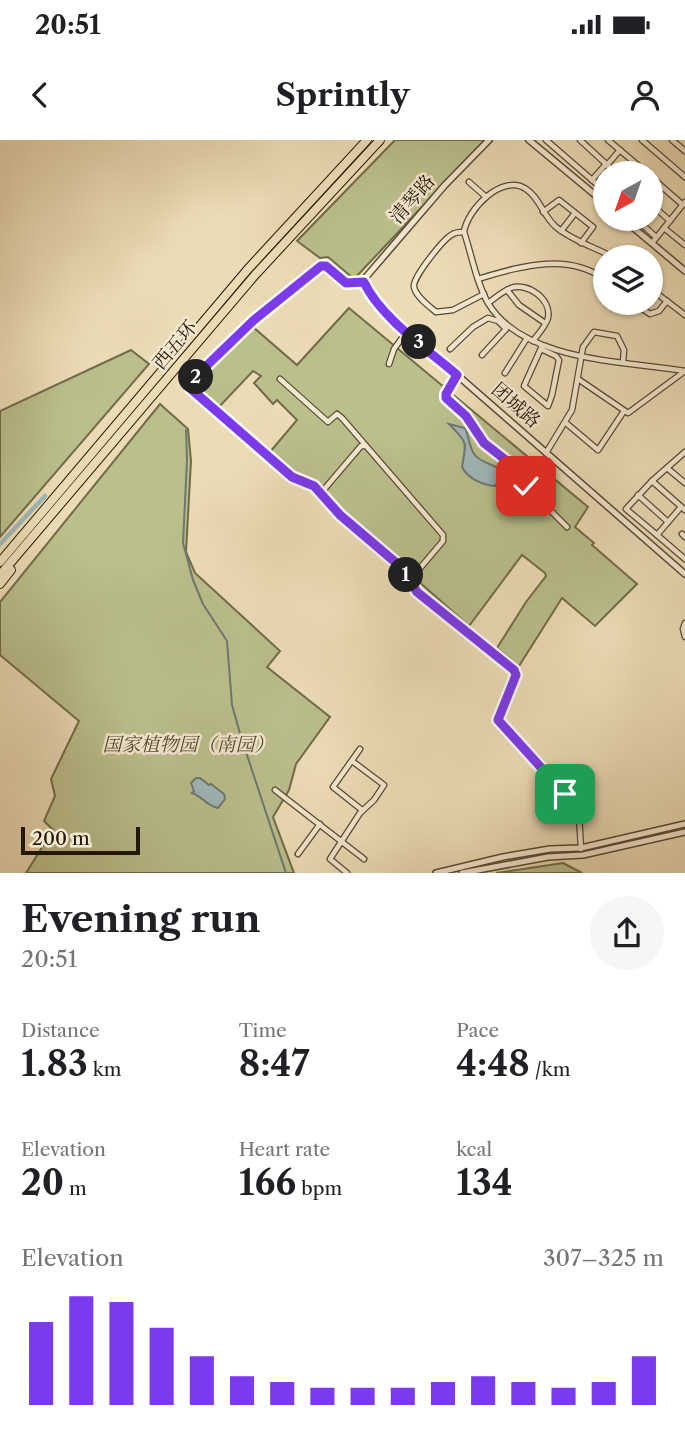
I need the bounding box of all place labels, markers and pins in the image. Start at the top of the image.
pin: 3 [402,324,436,360]
pin: 2 [178,359,214,394]
pin [496,456,556,516]
pin: 1 [388,558,424,592]
pin [535,764,595,824]

